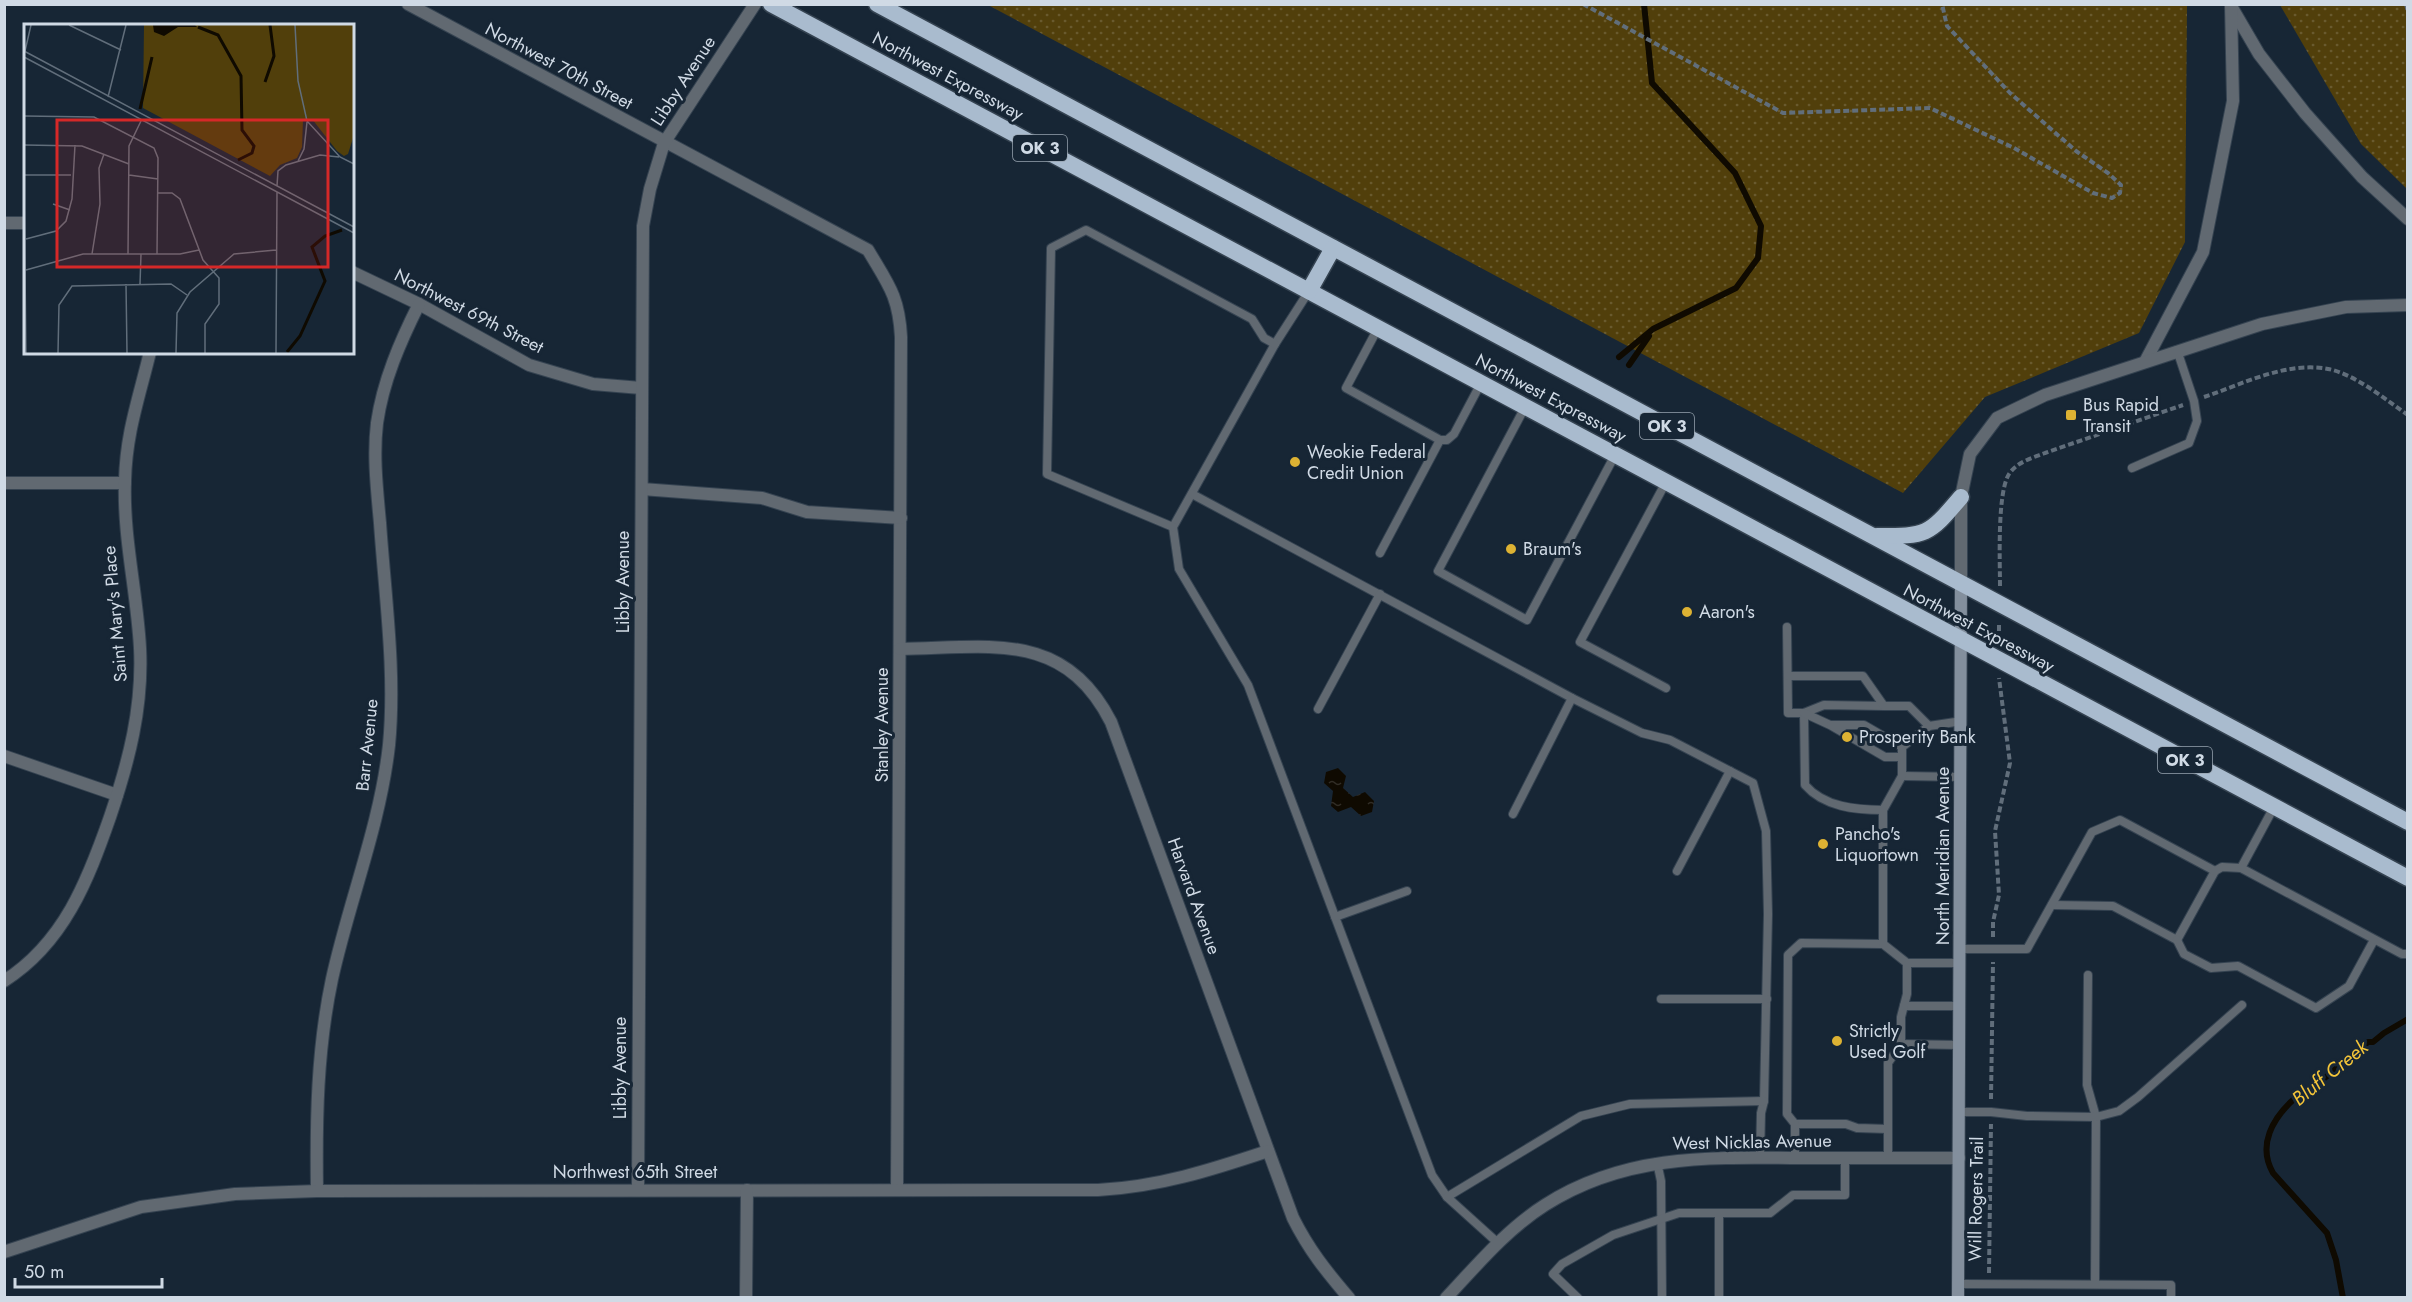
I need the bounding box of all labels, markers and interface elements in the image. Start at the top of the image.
street label: Northwest 70th Street [480,16,638,116]
inset map [24,24,354,354]
street label: Northwest Expressway [868,25,1028,127]
street label: Libby Avenue [644,31,722,131]
road number: OK 3 [1013,135,1067,161]
street label: Northwest 69th Street [390,262,549,360]
street label: Northwest Expressway [1471,347,1631,449]
place label: Bus Rapid Transit [2083,392,2159,439]
marker: Bus Rapid Transit [2064,408,2078,422]
road number: OK 3 [1640,413,1694,439]
place label: Weokie Federal Credit Union [1307,439,1426,486]
marker: Weokie Federal Credit Union [1288,455,1302,469]
street label: Libby Avenue [610,531,636,633]
place label: Braum's [1523,536,1581,562]
marker: Braum's [1504,542,1518,556]
street label: Saint Mary's Place [96,545,134,683]
street label: Northwest Expressway [1899,577,2059,679]
place label: Aaron's [1699,599,1755,625]
marker: Aaron's [1680,605,1694,619]
street label: Stanley Avenue [869,668,895,782]
street label: Barr Avenue [349,698,385,792]
place label: Prosperity Bank [1859,724,1976,750]
marker: Prosperity Bank [1840,730,1854,744]
road number: OK 3 [2158,747,2212,773]
street label: North Meridian Avenue [1930,767,1956,945]
place label: Pancho's Liquortown [1835,821,1919,868]
street label: Harvard Avenue [1161,834,1227,958]
marker: Pancho's Liquortown [1816,837,1830,851]
street label: Libby Avenue [607,1017,633,1119]
place label: Strictly Used Golf [1849,1018,1926,1065]
water label: Bluff Creek [2286,1032,2376,1113]
marker: Strictly Used Golf [1830,1034,1844,1048]
street label: West Nicklas Avenue [1672,1128,1832,1156]
street label: Will Rogers Trail [1962,1136,1990,1262]
street label: Northwest 65th Street [553,1159,718,1185]
scale bar [15,1251,162,1289]
text: 50 m [24,1259,64,1285]

